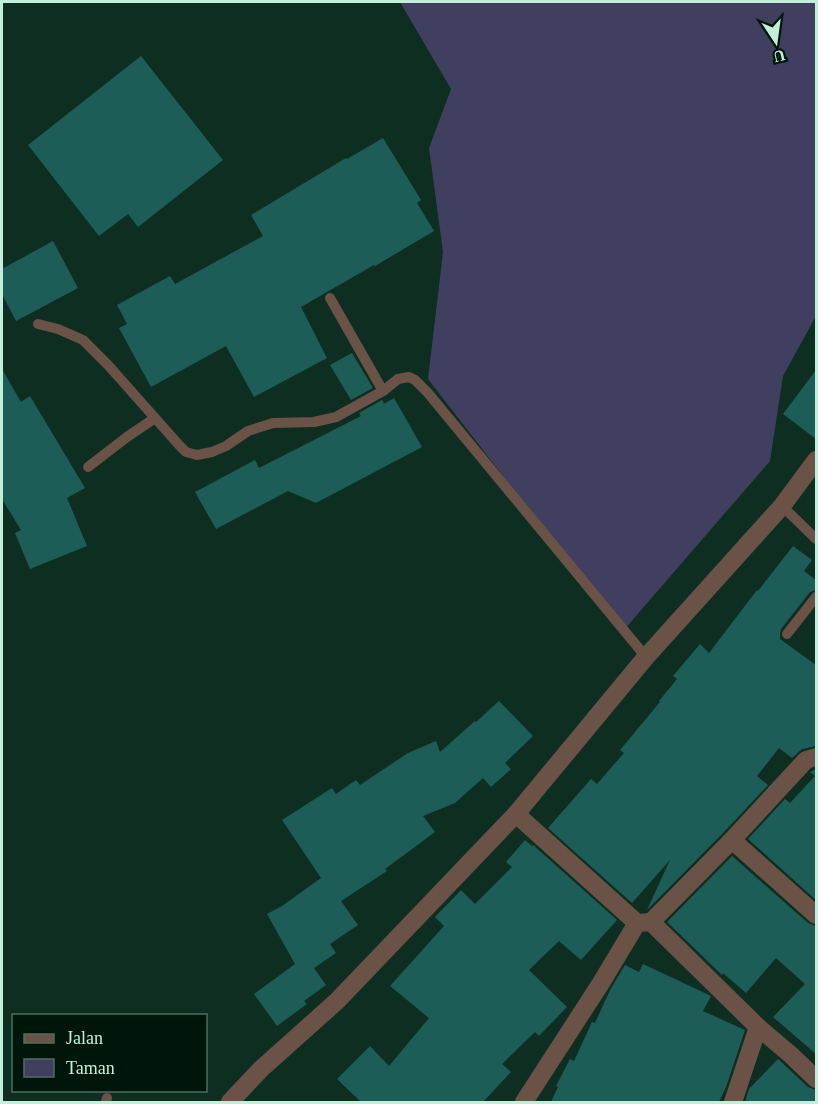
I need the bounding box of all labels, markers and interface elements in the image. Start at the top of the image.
north arrow [746,12,806,72]
text: U [771,47,787,66]
legend [12,1014,207,1092]
text: Jalan [66,1028,103,1048]
text: Taman [66,1058,115,1078]

